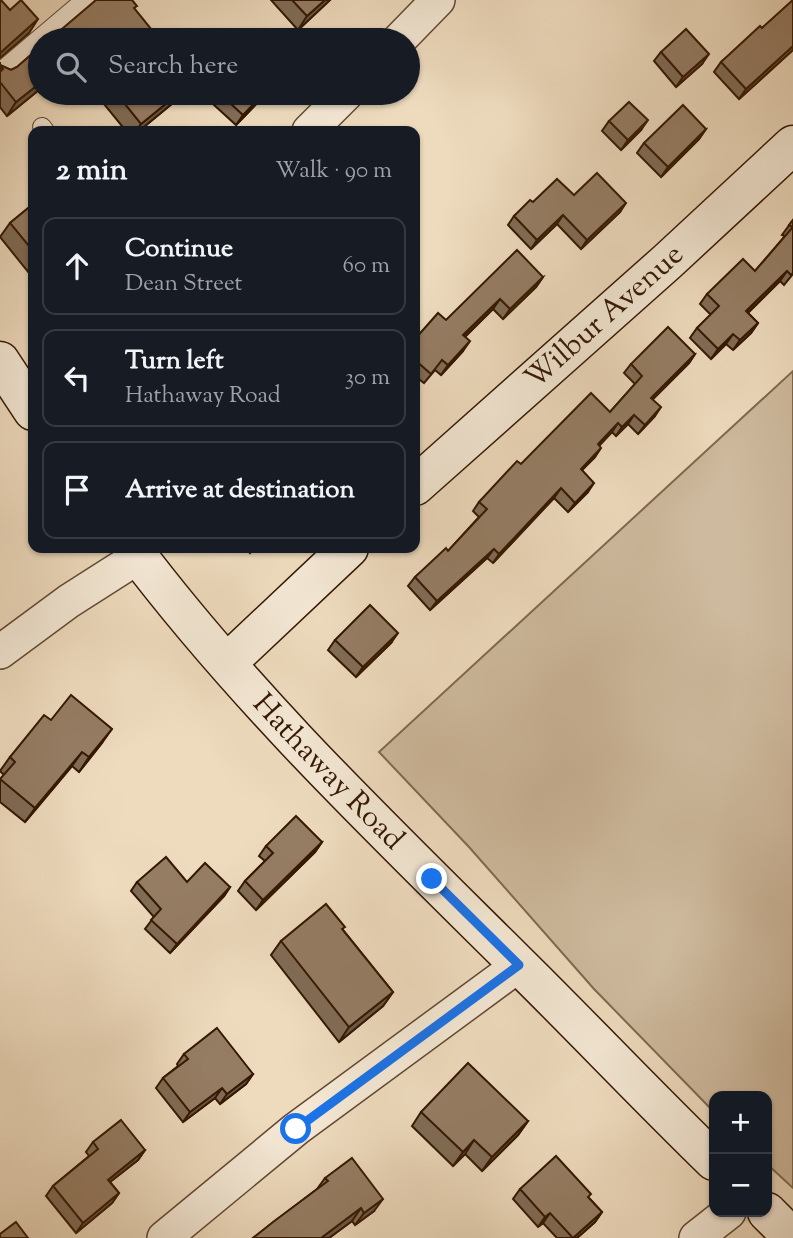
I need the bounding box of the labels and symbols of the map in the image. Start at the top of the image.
street label: Wilbur Avenue [516,235,694,400]
street label: Hathaway Road [242,684,414,861]
route end [416,863,447,894]
route start [280,1113,311,1144]

